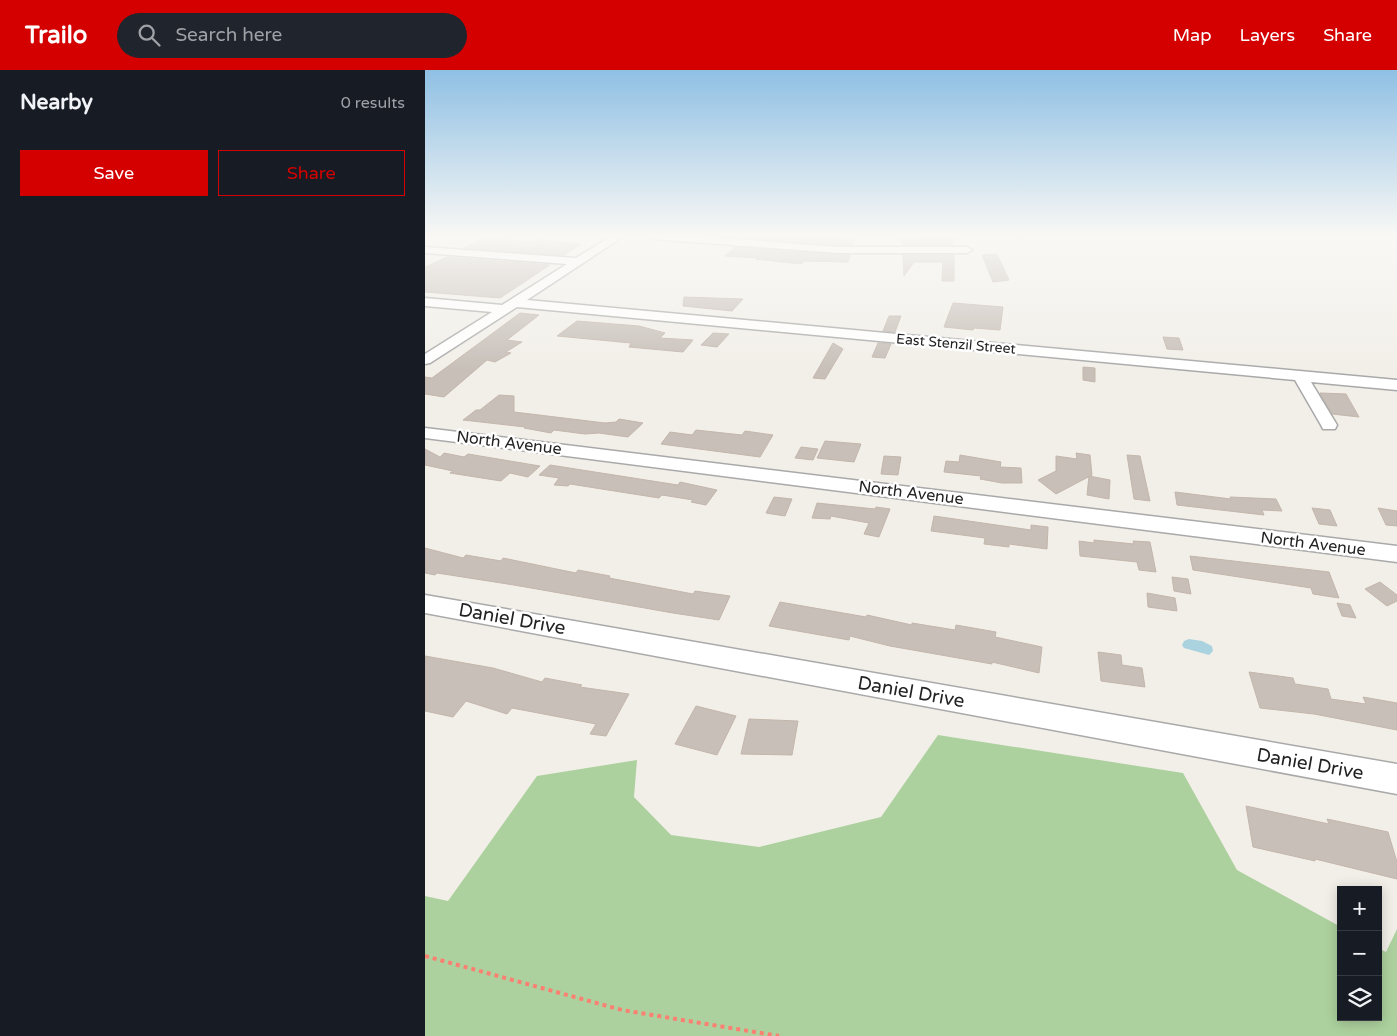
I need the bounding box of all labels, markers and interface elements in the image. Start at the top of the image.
search box [117,13,467,58]
text: Trailo [25,21,87,50]
icon: search [135,21,163,49]
text: Search here [175,24,282,46]
text: Map [1173,24,1212,46]
text: Layers [1240,24,1295,46]
text: Share [1323,24,1372,46]
text: Nearby [20,90,93,115]
text: 0 results [341,93,405,113]
button: Save [20,150,208,196]
button: Share [218,150,405,196]
street label: East Stenzil Street [896,330,1017,358]
street label: North Avenue [455,427,563,459]
street label: North Avenue [857,477,965,509]
street label: North Avenue [1259,528,1367,560]
street label: Daniel Drive [457,599,567,639]
street label: Daniel Drive [856,672,966,712]
street label: Daniel Drive [1255,744,1365,784]
map controls [1337,886,1382,1021]
button: + [1337,886,1382,931]
button: − [1337,931,1382,976]
button: layers [1337,976,1382,1021]

